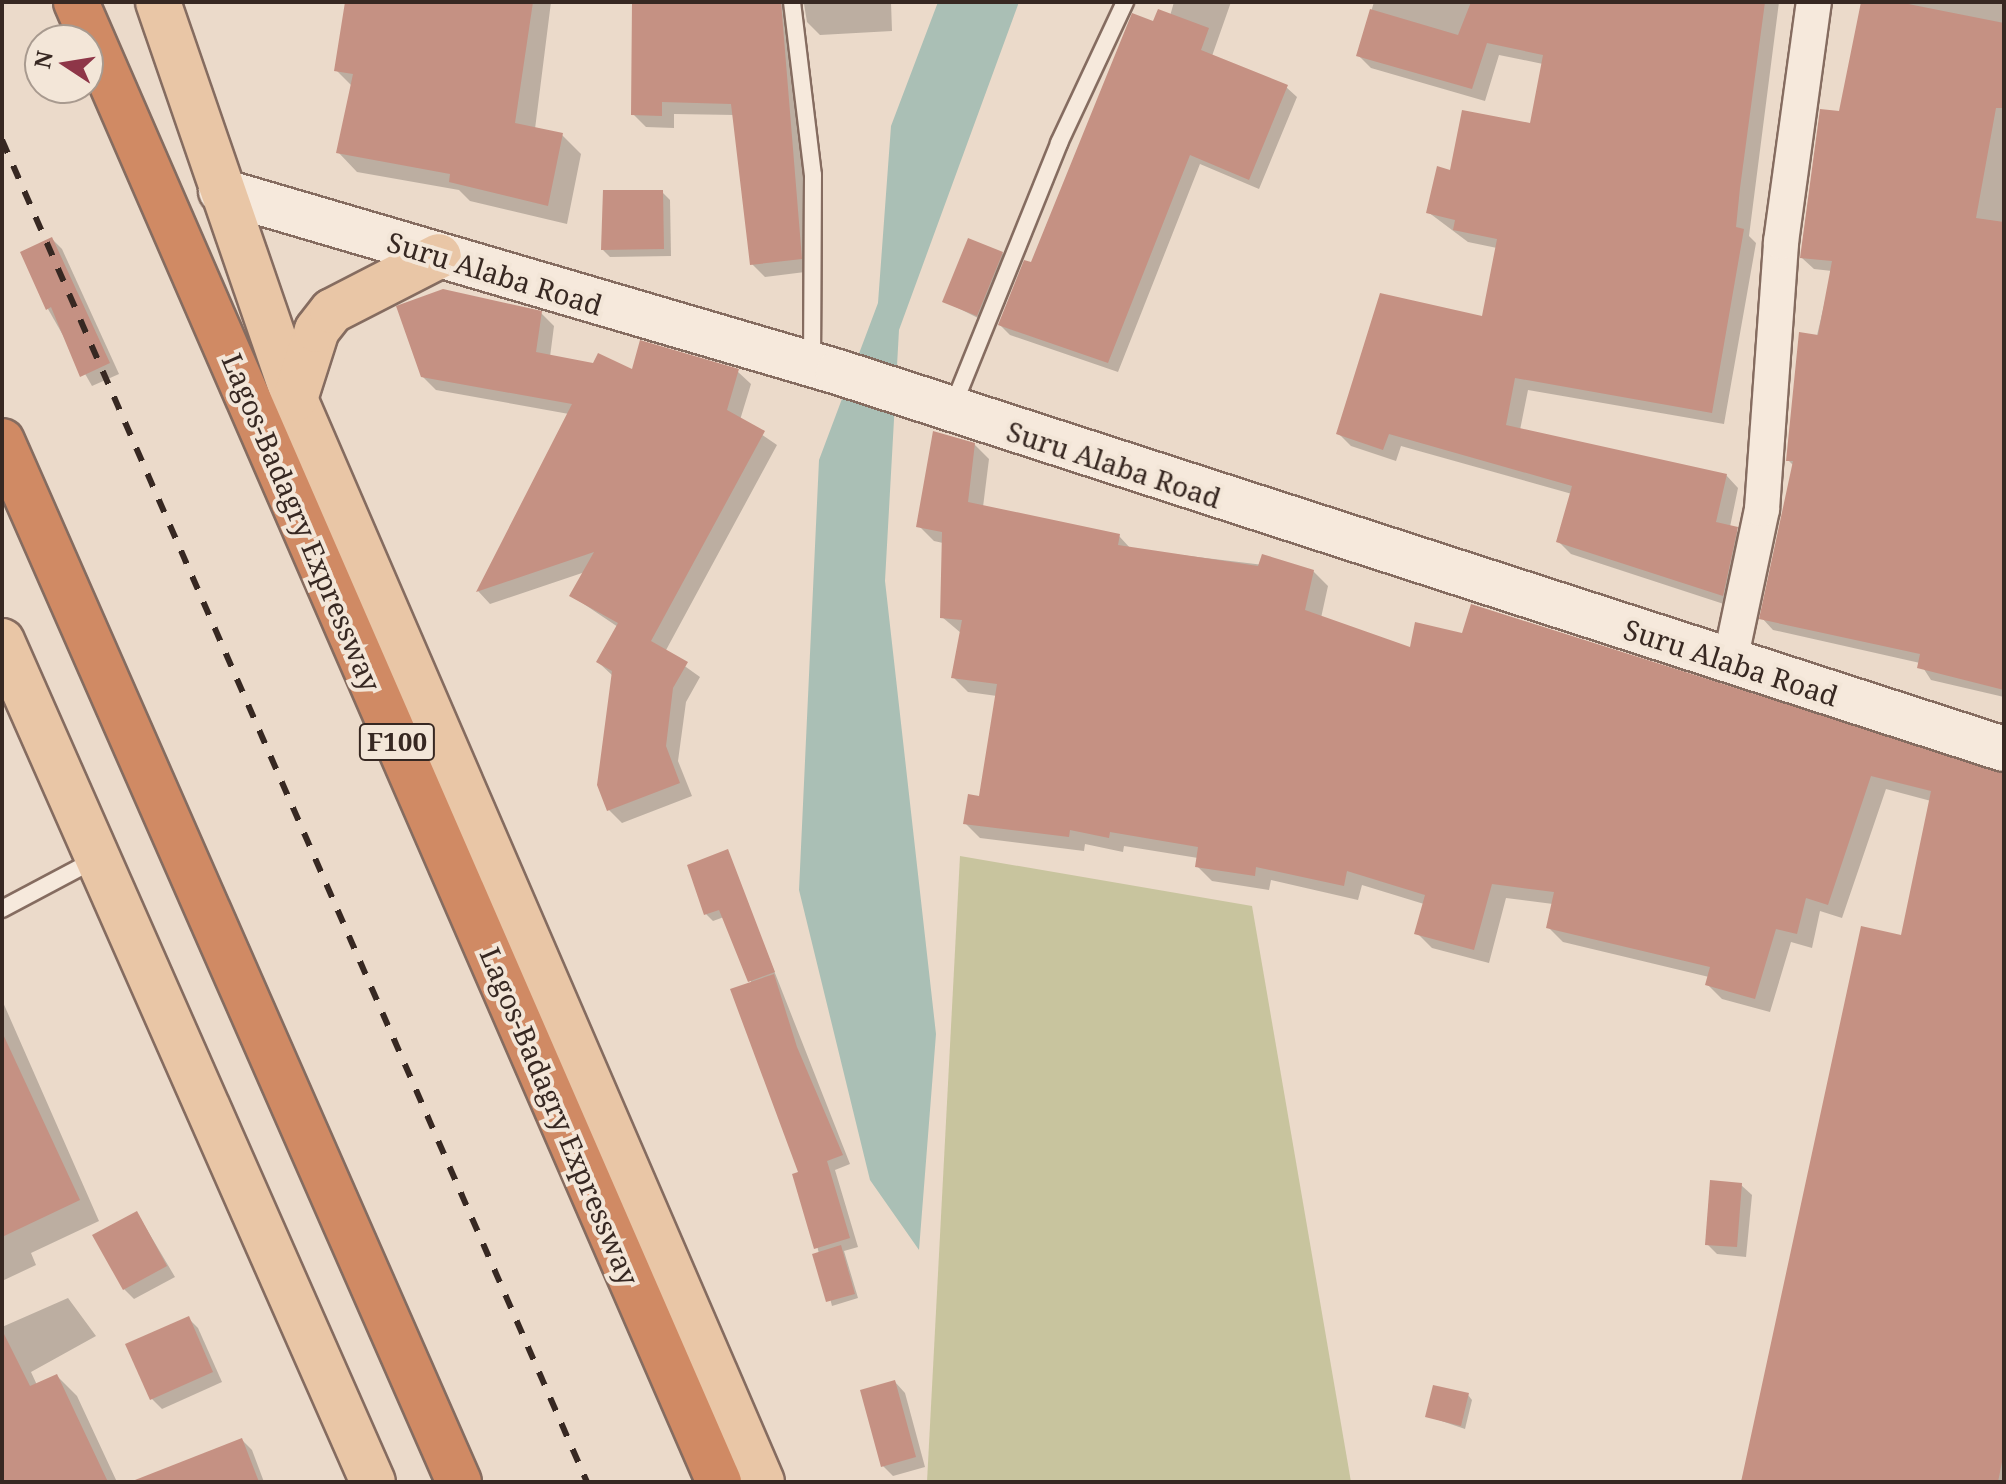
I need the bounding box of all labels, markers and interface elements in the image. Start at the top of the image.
north arrow [24,24,104,104]
text: N [26,48,59,71]
street label: Suru Alaba Road [383,224,607,322]
street label: Lagos-Badagry Expressway [216,348,388,696]
street label: Suru Alaba Road [1003,414,1225,514]
street label: Suru Alaba Road [1620,612,1842,712]
road number: F100 [357,720,437,764]
street label: Lagos-Badagry Expressway [474,942,646,1290]

